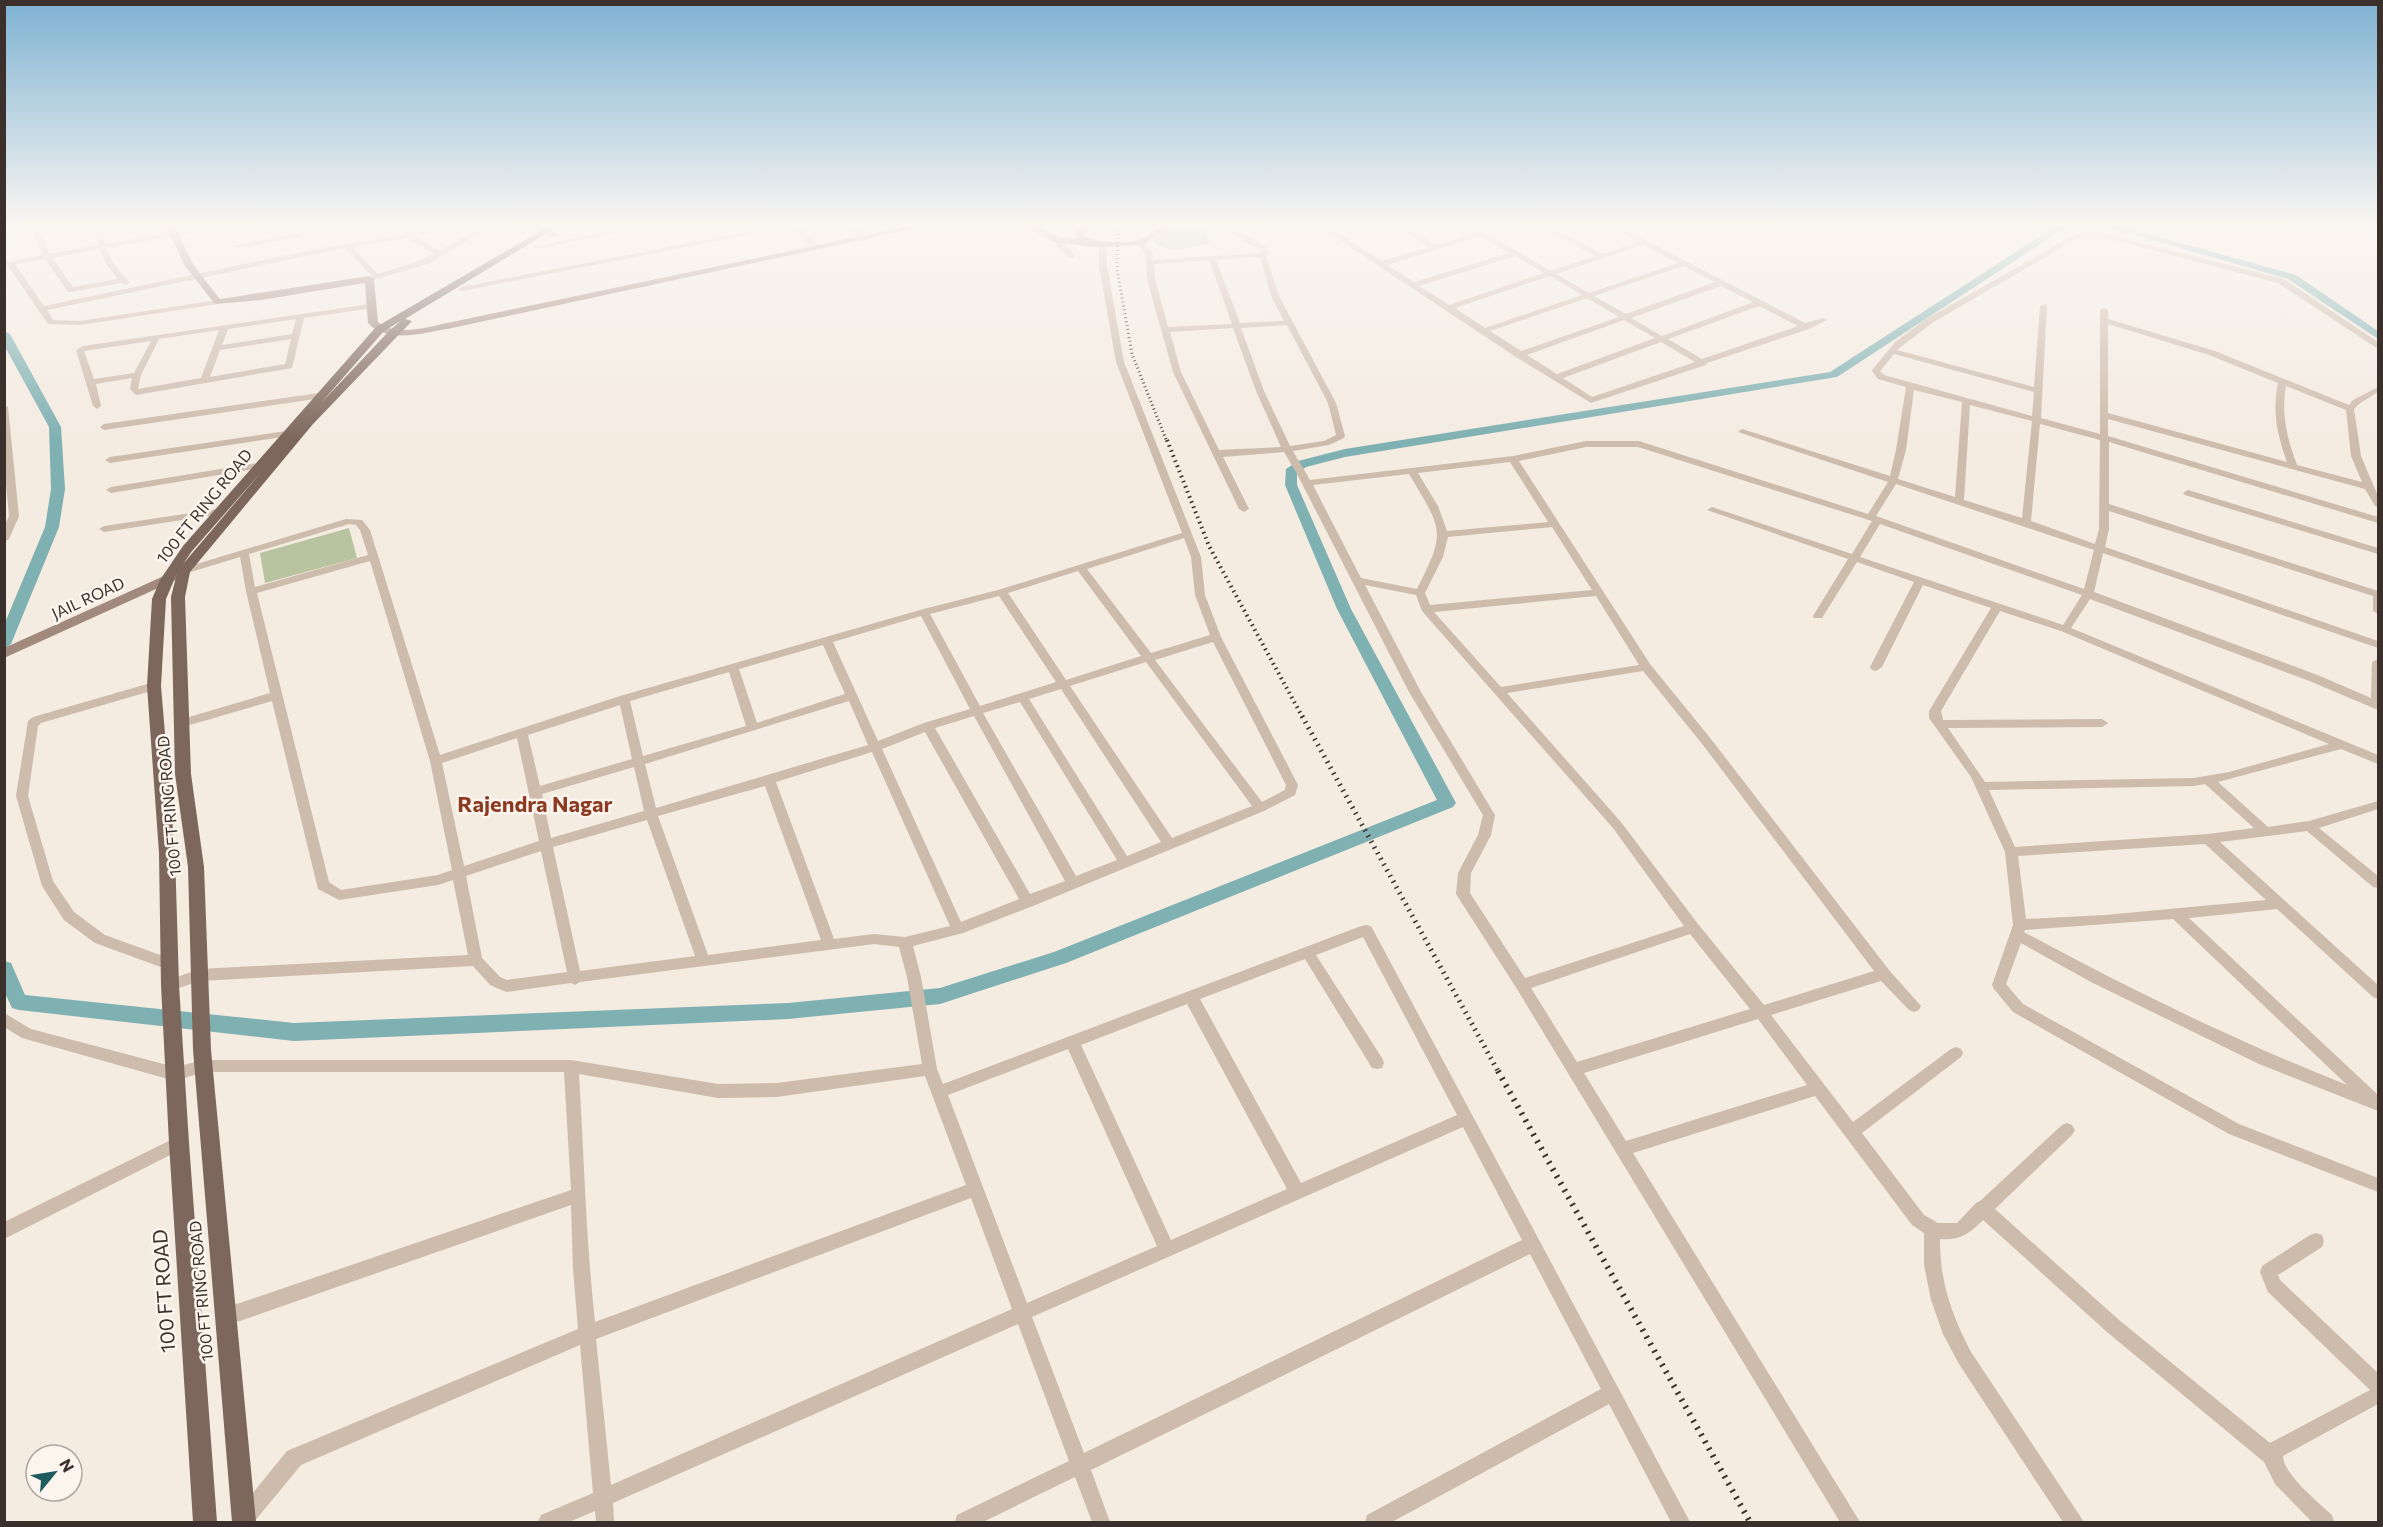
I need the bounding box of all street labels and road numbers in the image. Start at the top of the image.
street label: 100 FT RING ROAD [152,445,255,567]
street label: JAIL ROAD [48,572,127,623]
street label: 100 FT RING ROAD [153,735,184,877]
street label: 100 FT RING ROAD [185,1220,216,1362]
street label: 100 FT ROAD [147,1228,179,1354]

